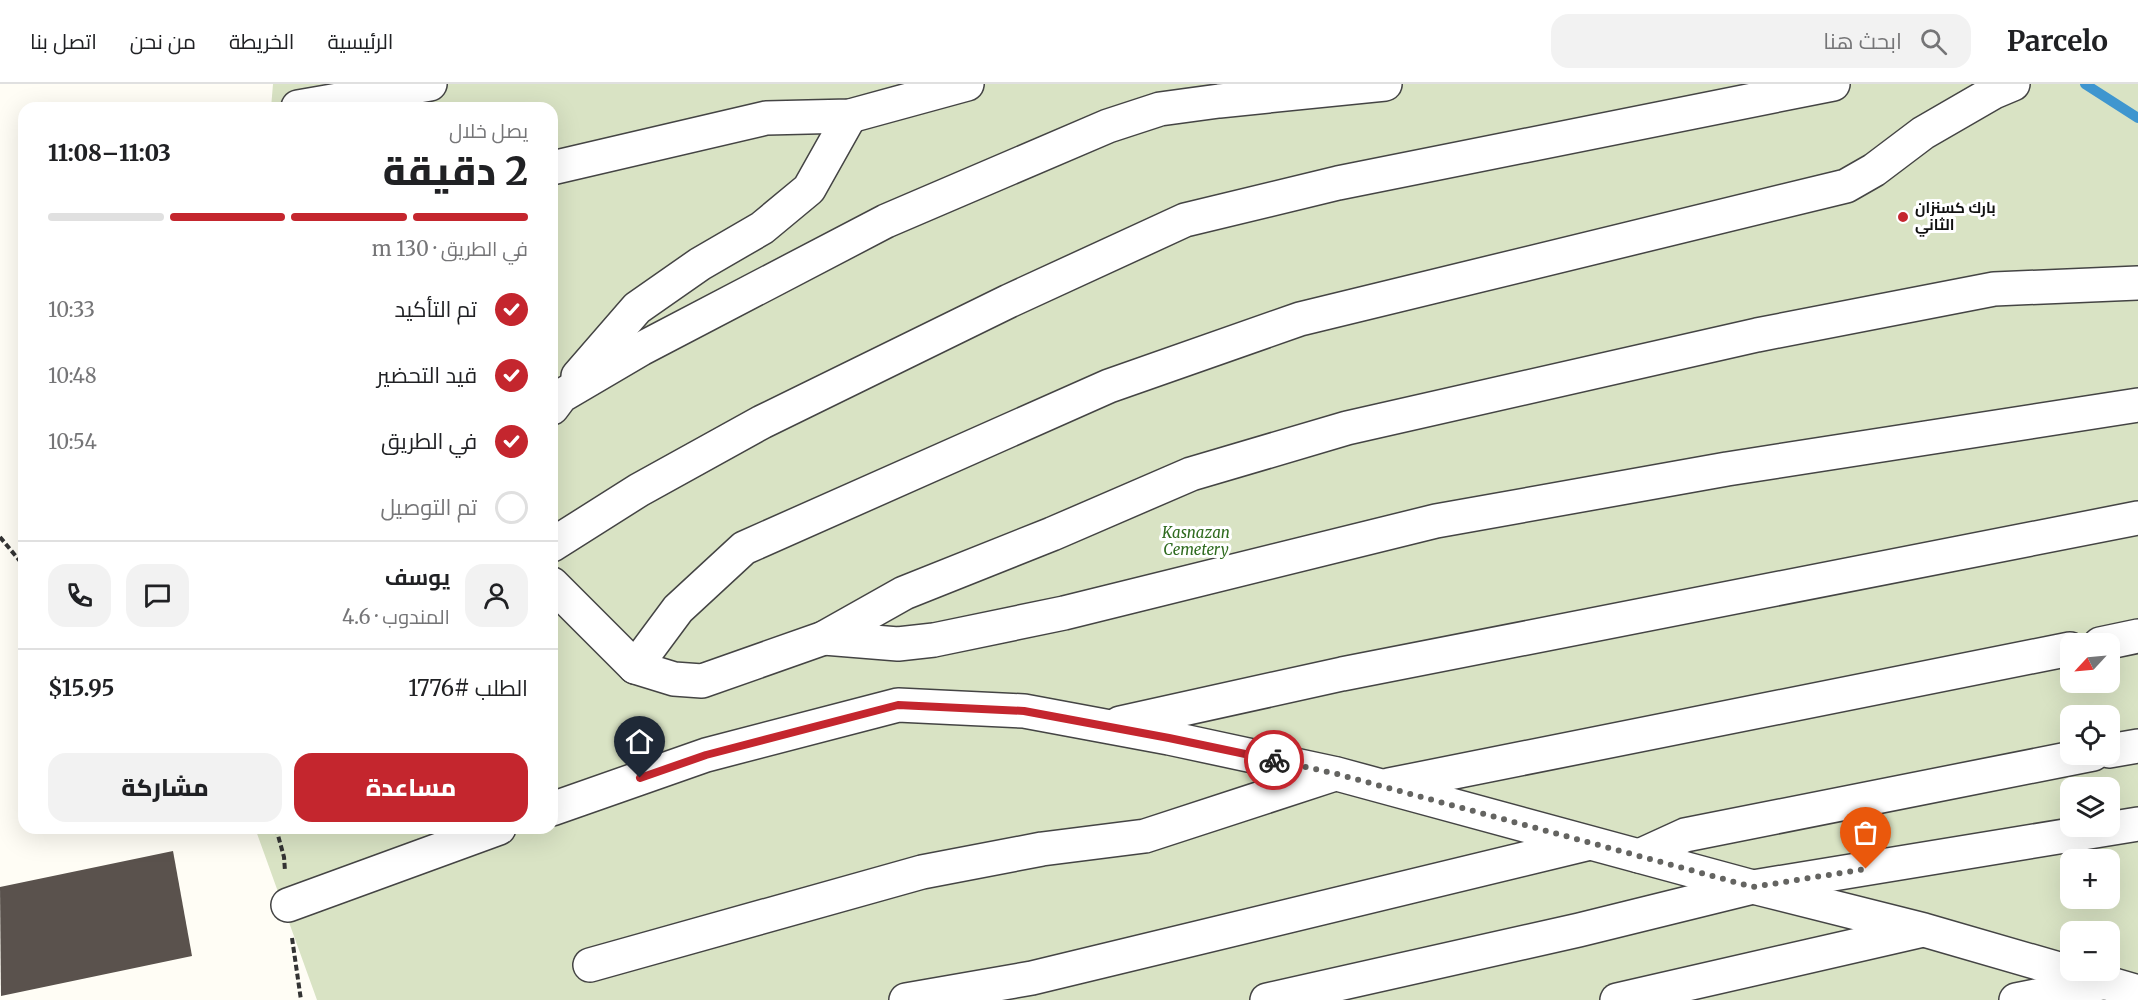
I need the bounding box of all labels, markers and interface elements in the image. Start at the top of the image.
search box [1551,14,1971,68]
text: Parcelo [2007,23,2108,59]
icon: search [1917,25,1950,58]
text: ابحث هنا [1823,27,1902,55]
text: اتصل بنا [30,28,97,55]
text: من نحن [130,28,196,55]
text: الخريطة [229,28,294,55]
text: الرئيسية [327,28,393,55]
text: يصل خلال [449,118,528,143]
text: 11:03–11:08 [48,139,171,167]
text: 2 دقيقة [383,147,528,196]
place label: بارك كسنزان الثاني [1915,198,1996,237]
marker: بارك كسنزان الثاني [1896,210,1910,224]
text: في الطريق · 130 m [372,236,528,261]
icon: check [495,293,528,326]
text: تم التأكيد [394,295,477,323]
text: 10:33 [48,297,95,322]
icon: check [495,359,528,392]
text: قيد التحضير [377,361,477,389]
text: 10:48 [48,363,97,388]
icon: check [495,425,528,458]
text: في الطريق [381,427,477,455]
text: 10:54 [48,429,97,454]
text: تم التوصيل [380,493,477,521]
park label: Kasnazan Cemetery [1161,523,1230,559]
text: يوسف [385,563,450,591]
button: phone [48,564,111,627]
button: chat [126,564,189,627]
button: person [465,564,528,627]
text: المندوب · 4.6 [342,604,450,629]
north arrow [2060,633,2120,693]
map controls [2060,633,2120,981]
text: $15.95 [48,674,114,702]
text: الطلب #1776 [408,674,528,702]
button: locate [2060,705,2120,765]
pin [614,716,665,778]
icon: home [623,725,656,758]
courier [1244,730,1304,790]
icon: bike [1258,744,1291,777]
button: مشاركة [48,753,282,822]
button: مساعدة [294,753,528,822]
button: layers [2060,777,2120,837]
pin [1840,807,1891,869]
icon: bag [1849,816,1882,849]
button: + [2060,849,2120,909]
button: − [2060,921,2120,981]

